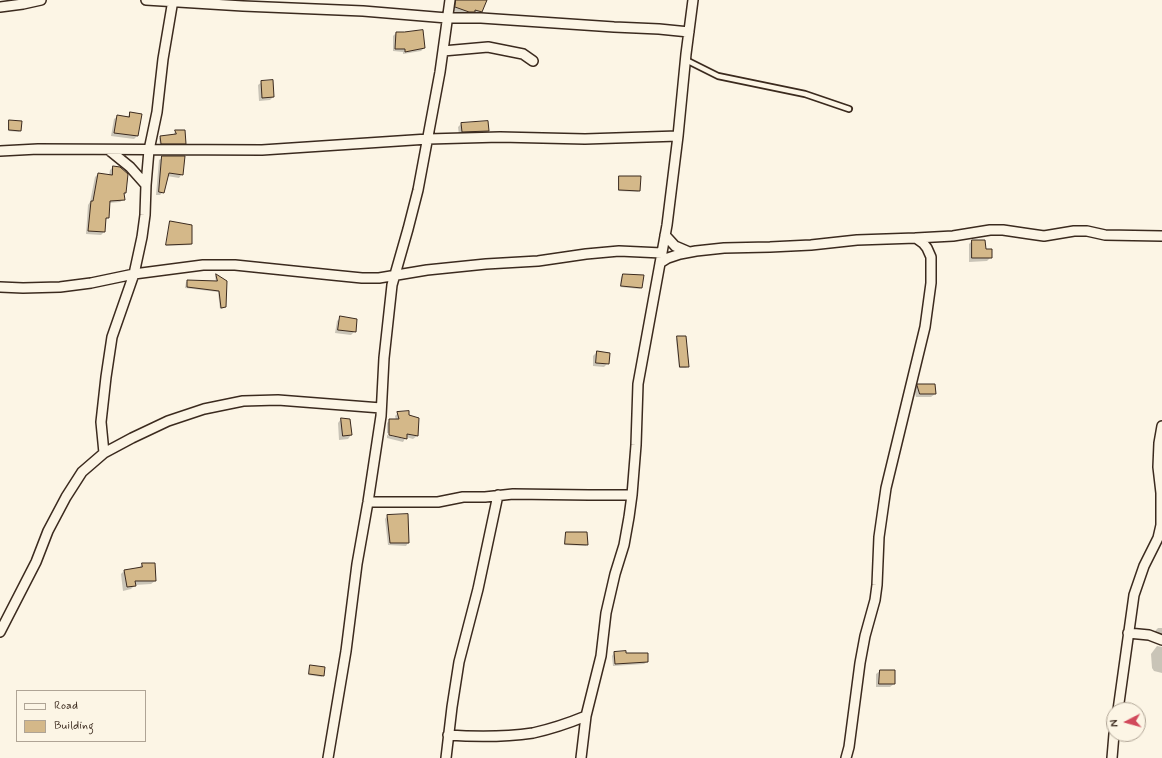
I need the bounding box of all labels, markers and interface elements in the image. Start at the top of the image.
legend [16,690,146,742]
text: Road [54,698,78,714]
north arrow [1106,702,1146,742]
text: Building [54,718,94,734]
text: N [1108,719,1122,728]

